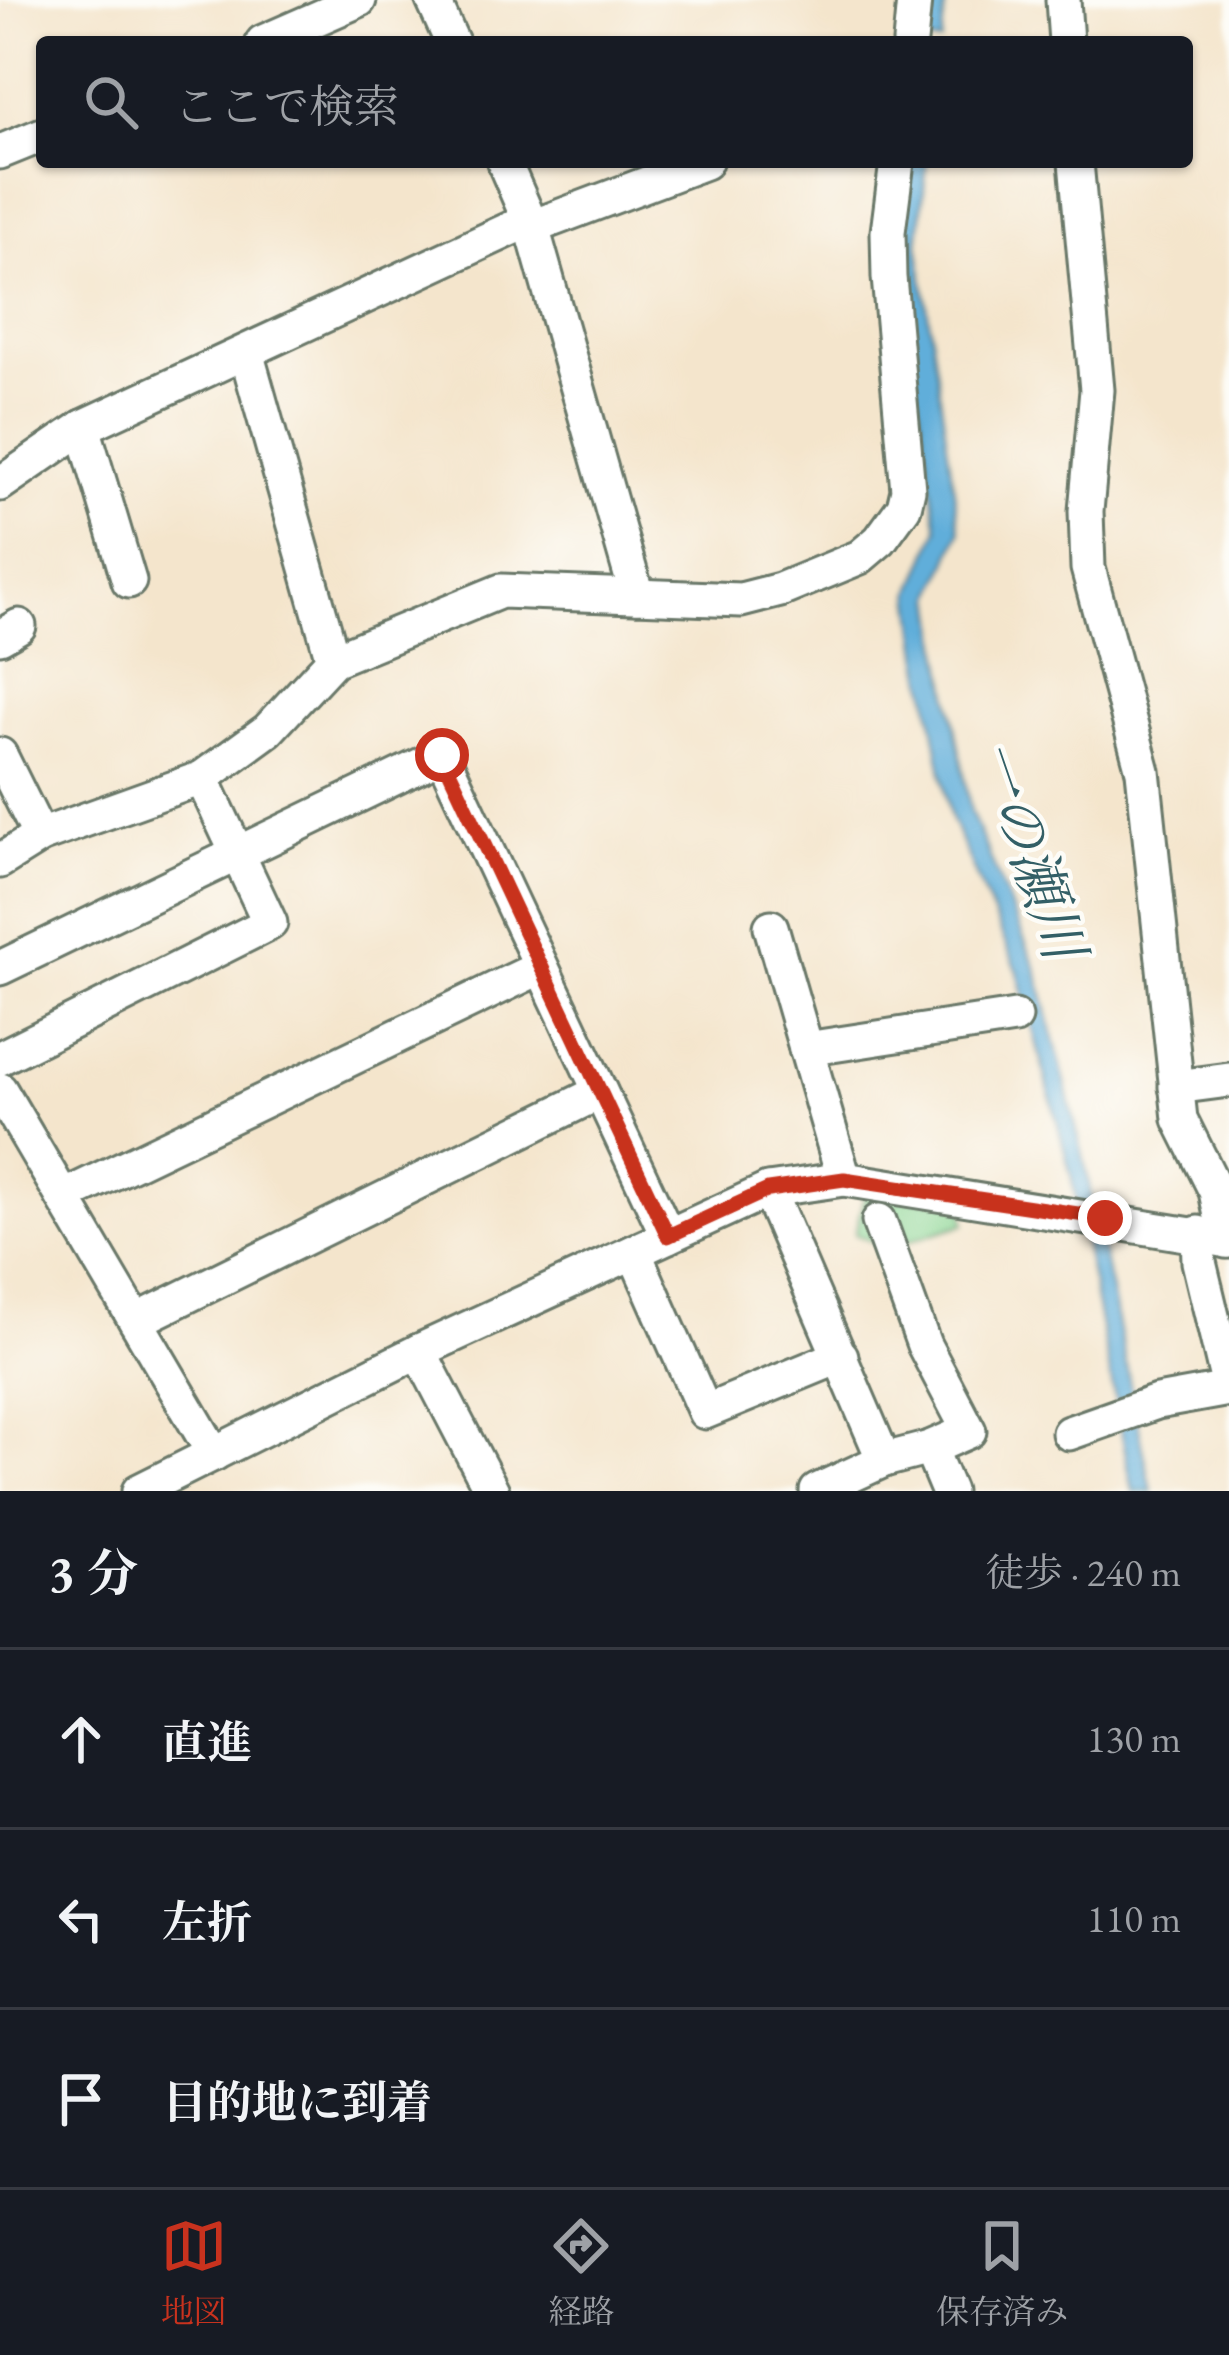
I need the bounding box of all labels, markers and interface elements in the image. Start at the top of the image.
search box [36,36,1193,168]
icon: search [78,69,144,135]
text: ここで検索 [174,77,399,135]
route start [415,728,469,782]
water label: 一の瀬川 [958,729,1104,975]
route end [1078,1191,1132,1245]
text: 3 分 [48,1540,138,1606]
text: 徒歩 · 240 m [985,1547,1181,1598]
icon: ahead [48,1706,114,1772]
text: 直進 [162,1713,252,1771]
text: 130 m [1087,1713,1181,1764]
icon: left [48,1886,114,1952]
text: 左折 [162,1893,252,1951]
text: 110 m [1087,1893,1181,1944]
icon: arrive [48,2066,114,2132]
text: 目的地に到着 [162,2073,432,2131]
tab: 地図 [161,2213,227,2333]
tab: 経路 [548,2213,614,2333]
tab: 保存済み [936,2213,1068,2333]

